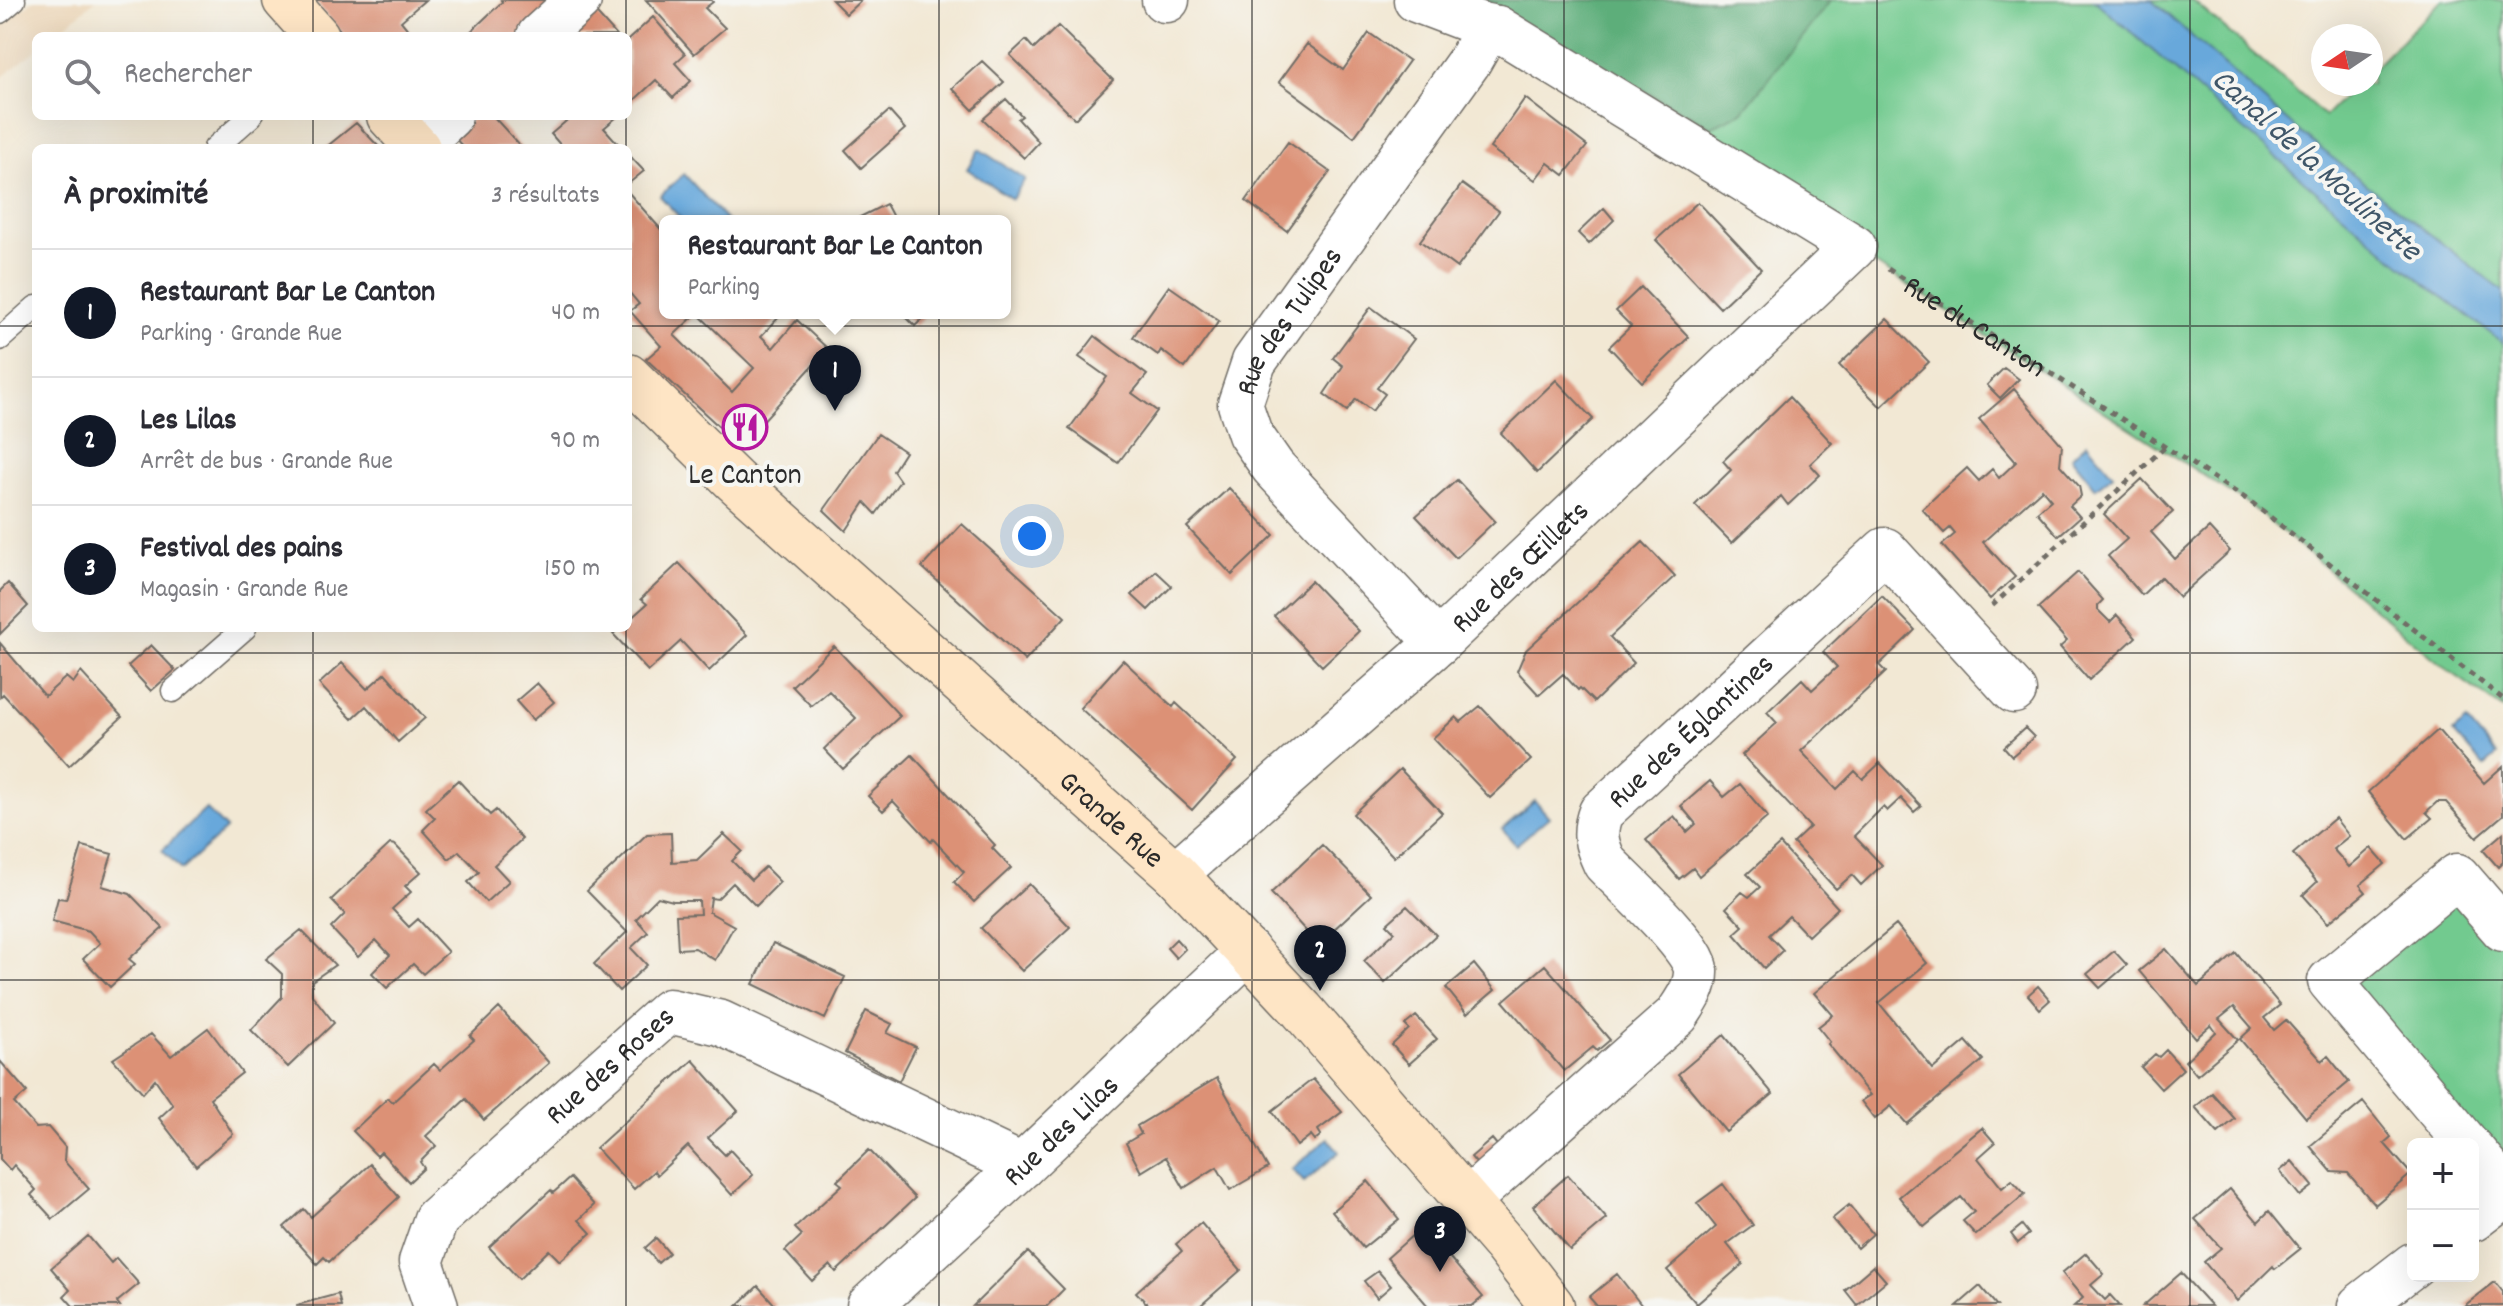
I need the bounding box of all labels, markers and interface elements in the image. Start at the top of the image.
north arrow [2311,24,2383,96]
search box [32,32,632,120]
icon: search [60,54,104,98]
text: Rechercher [124,55,252,98]
water label: Canal de la Moulinette [2199,60,2431,275]
text: À proximité [64,172,208,221]
text: 3 résultats [491,178,600,215]
popup [659,215,1011,319]
text: Restaurant Bar Le Canton [687,227,983,270]
street label: Rue des Tulipes [1227,239,1356,402]
street label: Rue du Canton [1893,267,2053,391]
text: Parking [687,270,760,307]
text: Restaurant Bar Le Canton [140,273,435,316]
text: 1 [87,295,93,332]
text: 40 m [551,295,600,332]
text: Parking · Grande Rue [140,316,342,353]
pin: 1 [809,345,861,411]
text: Les Lilas [140,401,237,444]
restaurant icon: Le Canton [721,403,769,451]
text: 2 [84,423,96,460]
text: 90 m [550,423,600,460]
text: Arrêt de bus · Grande Rue [140,444,393,481]
place label: Le Canton [688,456,802,499]
street label: Rue des Œillets [1443,493,1601,646]
your location [1012,516,1052,556]
text: Festival des pains [140,529,343,572]
text: 3 [84,551,96,588]
text: 150 m [544,551,600,588]
text: Magasin · Grande Rue [140,572,348,609]
street label: Rue des Églantines [1600,645,1786,821]
street label: Grande Rue [1047,762,1172,881]
pin: 2 [1294,925,1346,991]
street label: Rue des Roses [538,998,686,1137]
street label: Rue des Lilas [995,1067,1131,1199]
map controls [2407,1138,2479,1282]
button: + [2407,1138,2479,1210]
pin: 3 [1414,1206,1466,1272]
button: − [2407,1210,2479,1282]

